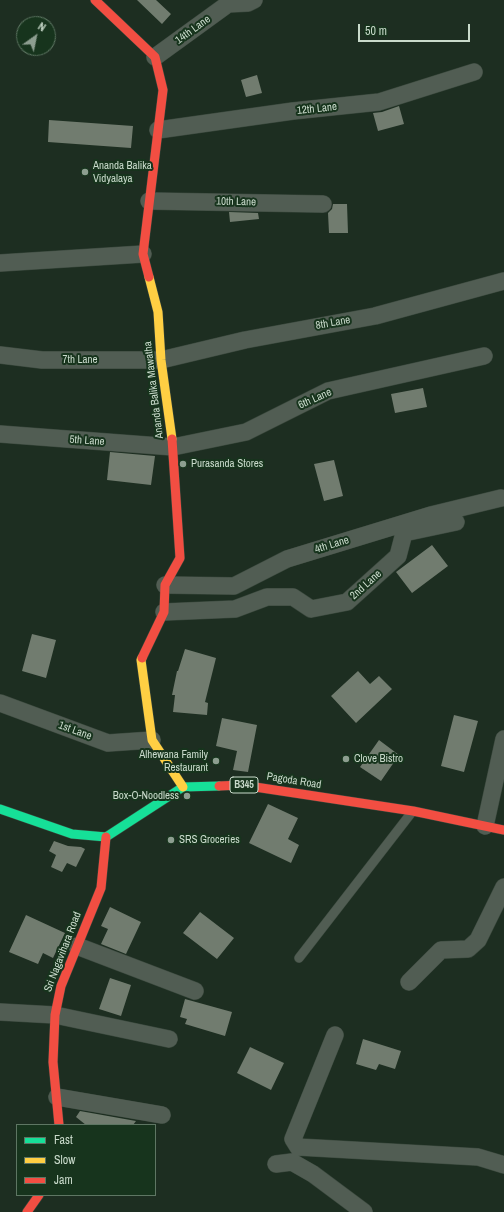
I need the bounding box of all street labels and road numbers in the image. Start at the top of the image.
street label: 14th Lane [173,13,213,47]
street label: 12th Lane [296,100,338,118]
street label: 10th Lane [216,195,256,209]
street label: 8th Lane [315,313,351,333]
street label: Ananda Balika Mawatha [141,341,167,439]
street label: 7th Lane [62,353,98,367]
street label: 6th Lane [296,386,334,412]
street label: 5th Lane [69,433,105,449]
street label: 4th Lane [313,534,351,556]
street label: 2nd Lane [348,568,384,602]
street label: 1st Lane [56,719,94,743]
street label: Pagoda Road [266,770,322,792]
road number: B345 [230,777,258,793]
street label: Sri Nagavihara Road [42,910,84,994]

